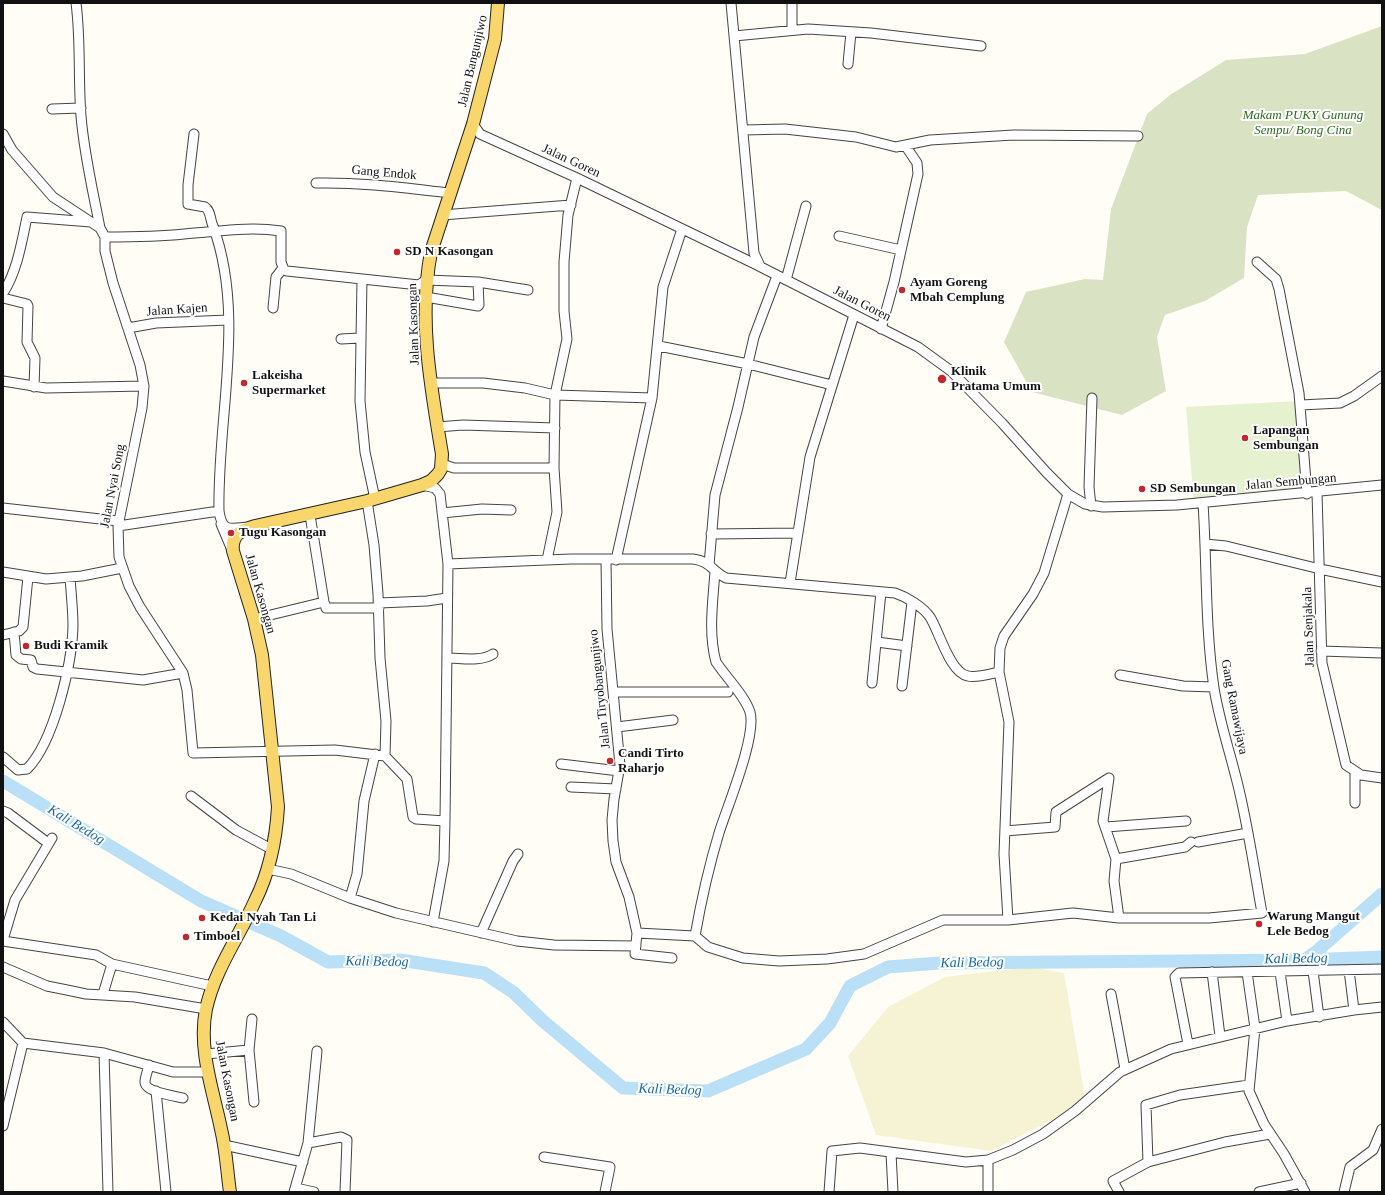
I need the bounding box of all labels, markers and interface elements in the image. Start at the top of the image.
street label: Jalan Bangunjiwo [455,14,491,108]
park label: Makam PUKY Gunung Sempu/ Bong Cina [1243,108,1363,139]
street label: Jalan Goren [539,141,603,181]
street label: Gang Endok [351,162,417,184]
place label: SD N Kasongan [405,244,493,260]
marker: SD N Kasongan [392,247,402,257]
place label: Ayam Goreng Mbah Cemplung [910,275,1004,306]
street label: Jalan Kasongan [405,283,423,365]
street label: Jalan Goren [831,283,893,325]
marker: Ayam Goreng Mbah Cemplung [897,285,907,295]
street label: Jalan Kajen [146,300,208,320]
place label: Klinik Pratama Umum [951,364,1041,395]
place label: Lakeisha Supermarket [252,368,326,399]
marker: Klinik Pratama Umum [936,373,948,385]
marker: Lakeisha Supermarket [239,378,249,388]
place label: Lapangan Sembungan [1253,423,1319,454]
marker: Lapangan Sembungan [1240,433,1250,443]
street label: Jalan Nyai Song [97,443,129,529]
street label: Jalan Sembungan [1245,470,1337,494]
place label: SD Sembungan [1150,481,1236,497]
marker: SD Sembungan [1137,484,1147,494]
place label: Tugu Kasongan [239,525,326,541]
marker: Tugu Kasongan [226,528,236,538]
street label: Jalan Kasongan [241,552,279,636]
street label: Jalan Senjakala [1300,587,1318,667]
street label: Jalan Tiryobangunjiwo [586,629,614,749]
place label: Budi Kramik [34,638,108,654]
marker: Budi Kramik [21,641,31,651]
street label: Gang Ramawijaya [1217,658,1251,756]
place label: Candi Tirto Raharjo [618,746,684,777]
marker: Candi Tirto Raharjo [605,756,615,766]
water label: Kali Bedog [45,801,107,849]
place label: Warung Mangut Lele Bedog [1267,909,1360,940]
place label: Kedai Nyah Tan Li [210,910,316,926]
marker: Kedai Nyah Tan Li [197,913,207,923]
marker: Warung Mangut Lele Bedog [1254,919,1264,929]
place label: Timboel [194,929,240,945]
marker: Timboel [181,932,191,942]
water label: Kali Bedog [1264,950,1328,968]
water label: Kali Bedog [345,953,409,971]
water label: Kali Bedog [940,954,1004,972]
street label: Jalan Kasongan [212,1039,242,1123]
water label: Kali Bedog [638,1080,702,1100]

